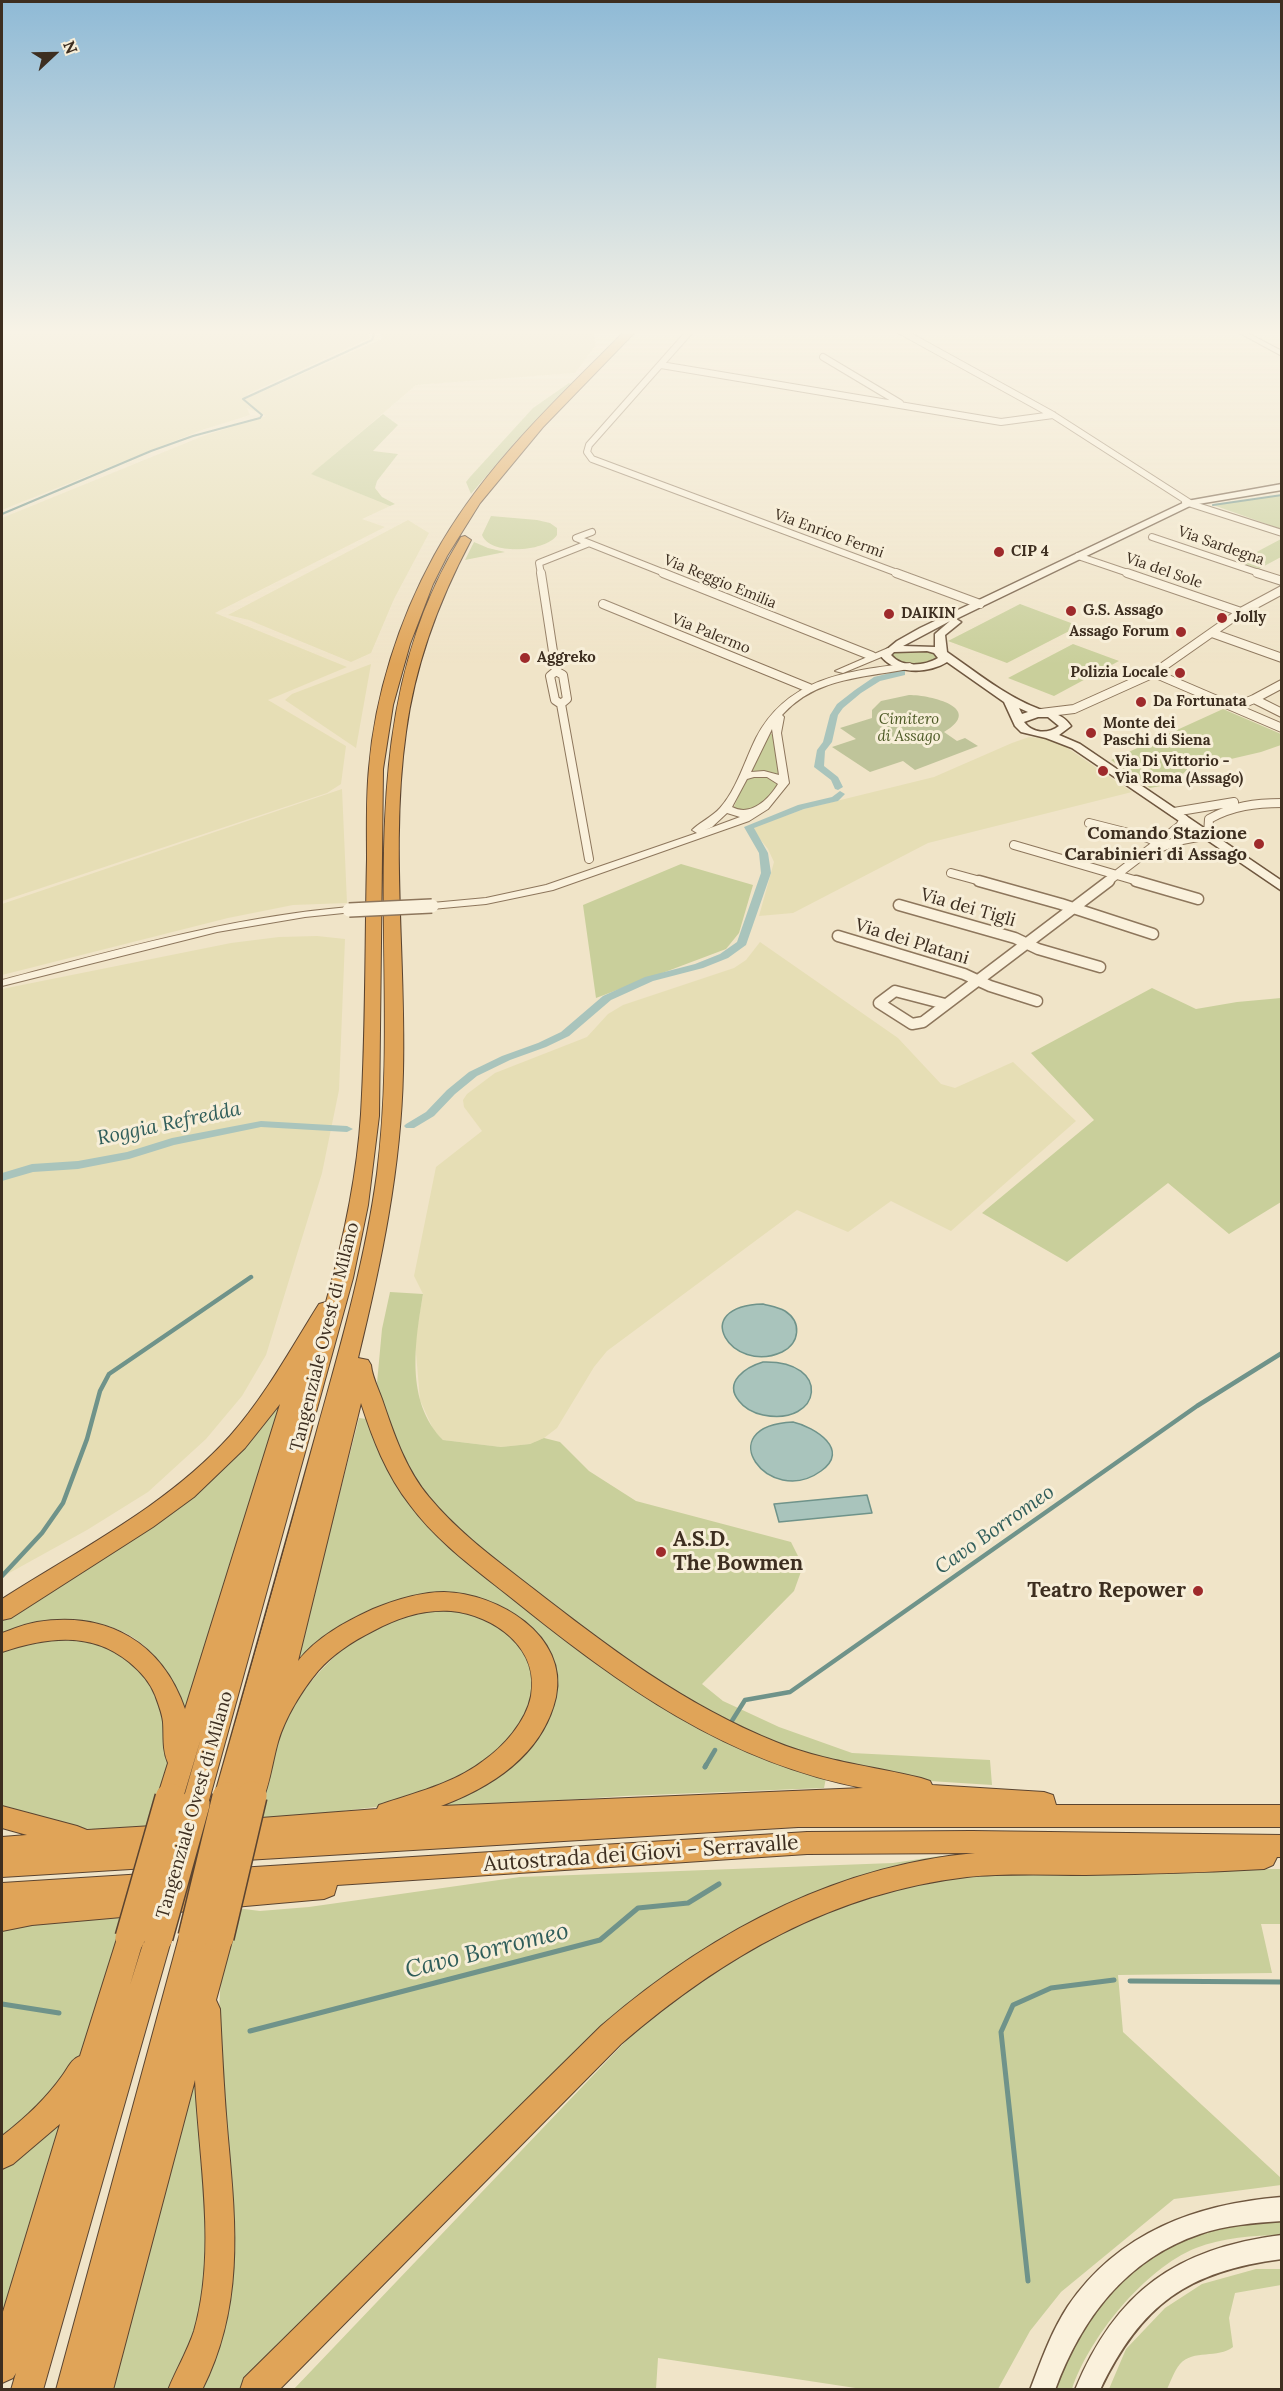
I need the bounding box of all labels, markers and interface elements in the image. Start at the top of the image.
north arrow [24,24,84,84]
text: N [59,38,82,57]
street label: Via Enrico Fermi [772,506,886,562]
street label: Via Sardegna [1175,523,1267,569]
place label: CIP 4 [1011,543,1049,561]
marker: CIP 4 [992,545,1006,559]
street label: Via del Sole [1123,549,1205,593]
street label: Via Reggio Emilia [661,551,779,613]
place label: G.S. Assago [1083,602,1163,620]
marker: G.S. Assago [1064,604,1078,618]
place label: DAIKIN [901,605,956,623]
marker: DAIKIN [882,607,896,621]
place label: Jolly [1234,609,1266,627]
street label: Via Palermo [669,610,753,658]
marker: Jolly [1215,611,1229,625]
place label: Assago Forum [1069,623,1169,641]
marker: Assago Forum [1174,625,1188,639]
place label: Aggreko [537,649,596,667]
marker: Aggreko [518,651,532,665]
place label: Polizia Locale [1070,664,1168,682]
marker: Polizia Locale [1173,666,1187,680]
place label: Da Fortunata [1153,693,1247,711]
marker: Da Fortunata [1134,695,1148,709]
park label: Cimitero di Assago [877,711,941,746]
place label: Monte dei Paschi di Siena [1103,715,1211,750]
marker: Monte dei Paschi di Siena [1084,726,1098,740]
place label: Via Di Vittorio - Via Roma (Assago) [1115,753,1243,788]
marker: Via Di Vittorio - Via Roma (Assago) [1096,764,1110,778]
place label: Comando Stazione Carabinieri di Assago [1064,823,1247,866]
marker: Comando Stazione Carabinieri di Assago [1252,837,1266,851]
street label: Via dei Tigli [918,884,1018,932]
street label: Via dei Platani [852,914,972,970]
water label: Roggia Refredda [95,1097,243,1151]
street label: Tangenziale Ovest di Milano [286,1220,364,1454]
water label: Cavo Borromeo [931,1480,1059,1580]
place label: A.S.D. The Bowmen [673,1527,803,1577]
marker: A.S.D. The Bowmen [654,1545,668,1559]
place label: Teatro Repower [1027,1578,1186,1604]
marker: Teatro Repower [1191,1584,1205,1598]
street label: Tangenziale Ovest di Milano [152,1689,238,1921]
street label: Autostrada dei Giovi - Serravalle [483,1830,799,1878]
water label: Cavo Borromeo [402,1917,572,1985]

